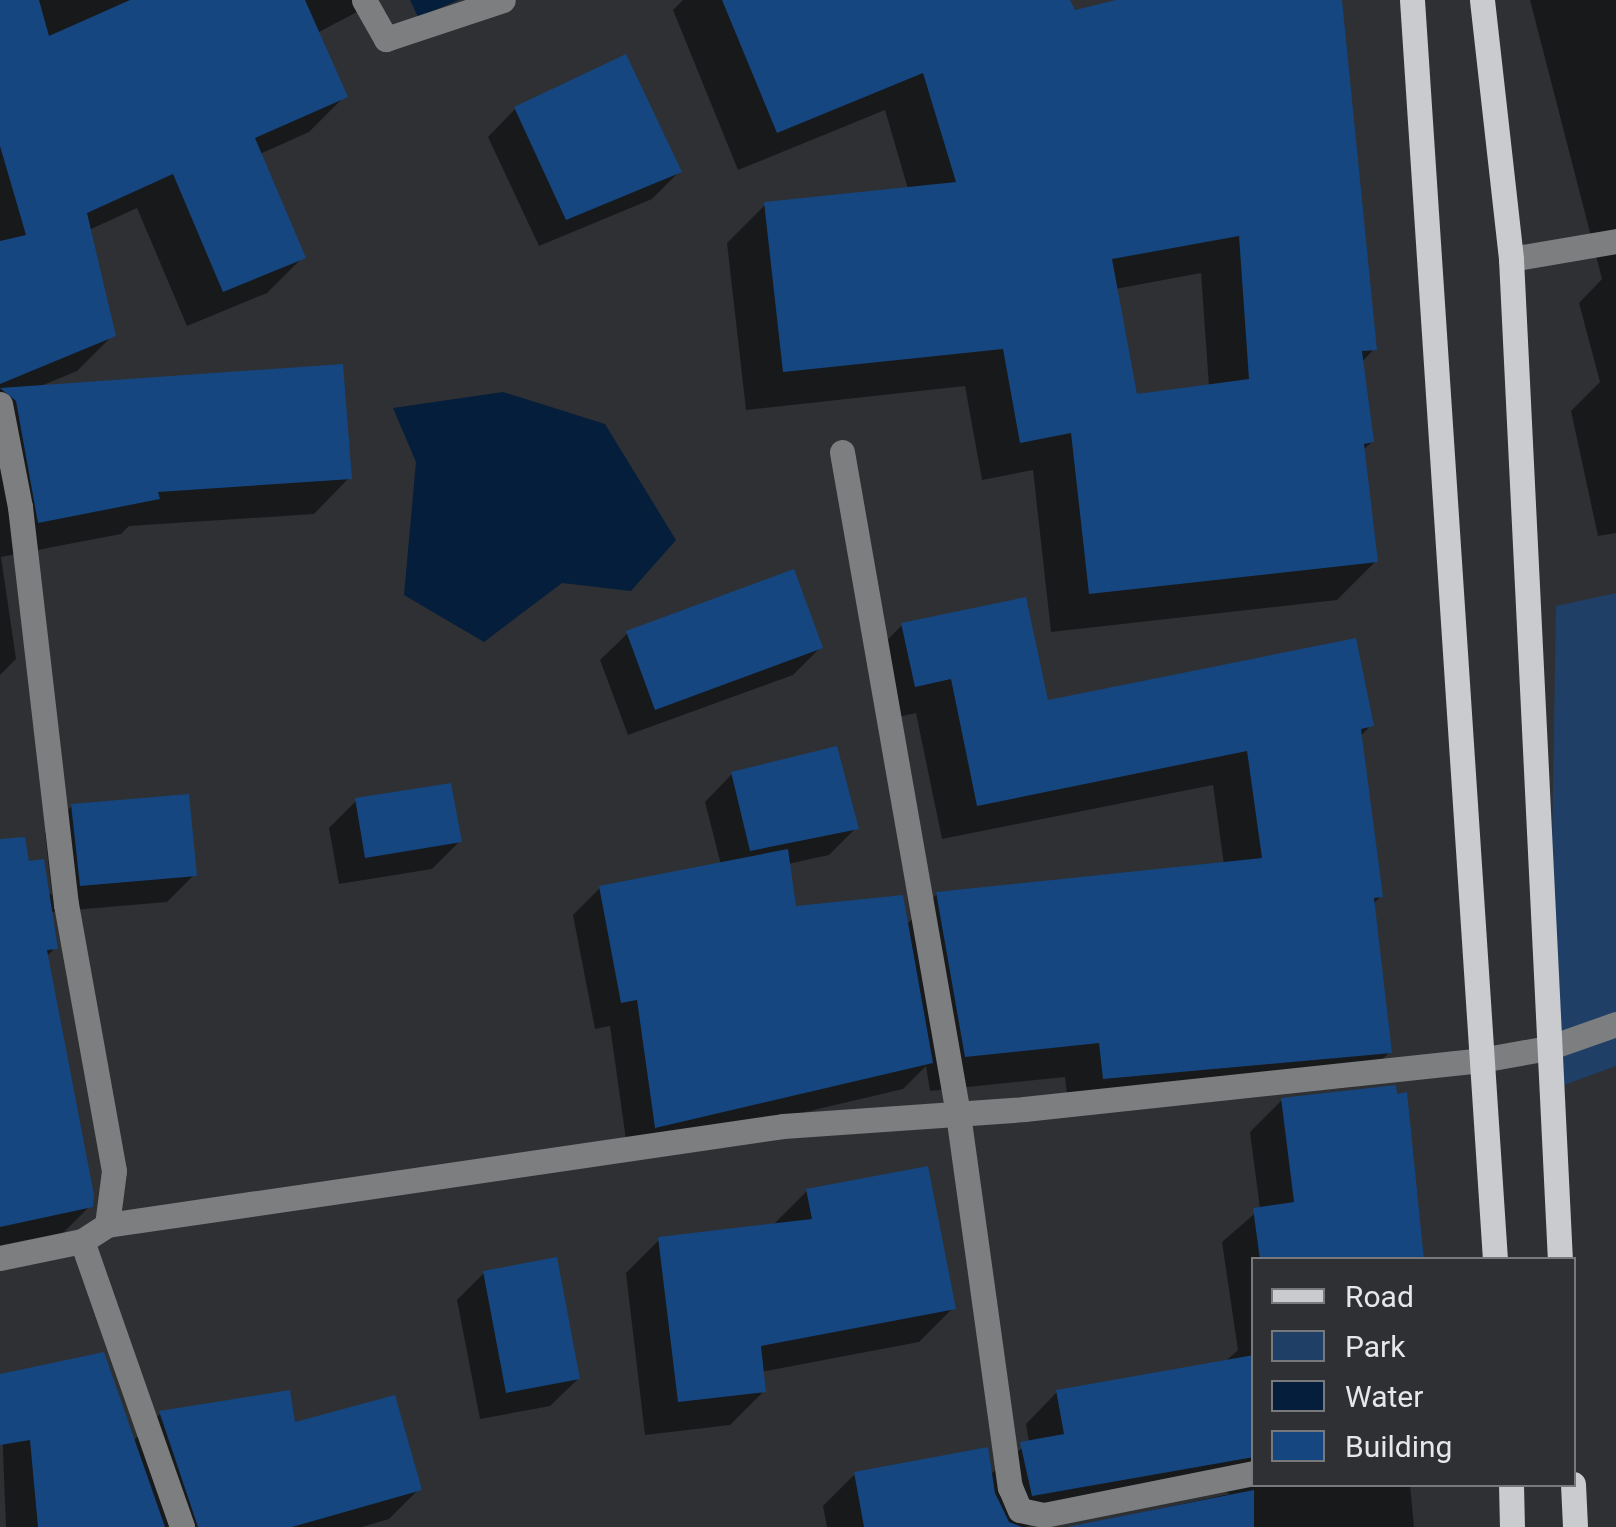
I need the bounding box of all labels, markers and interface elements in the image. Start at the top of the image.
legend [1251,1257,1576,1487]
text: Road [1345,1279,1414,1314]
text: Park [1345,1329,1405,1364]
text: Water [1345,1379,1423,1414]
text: Building [1345,1429,1452,1464]

